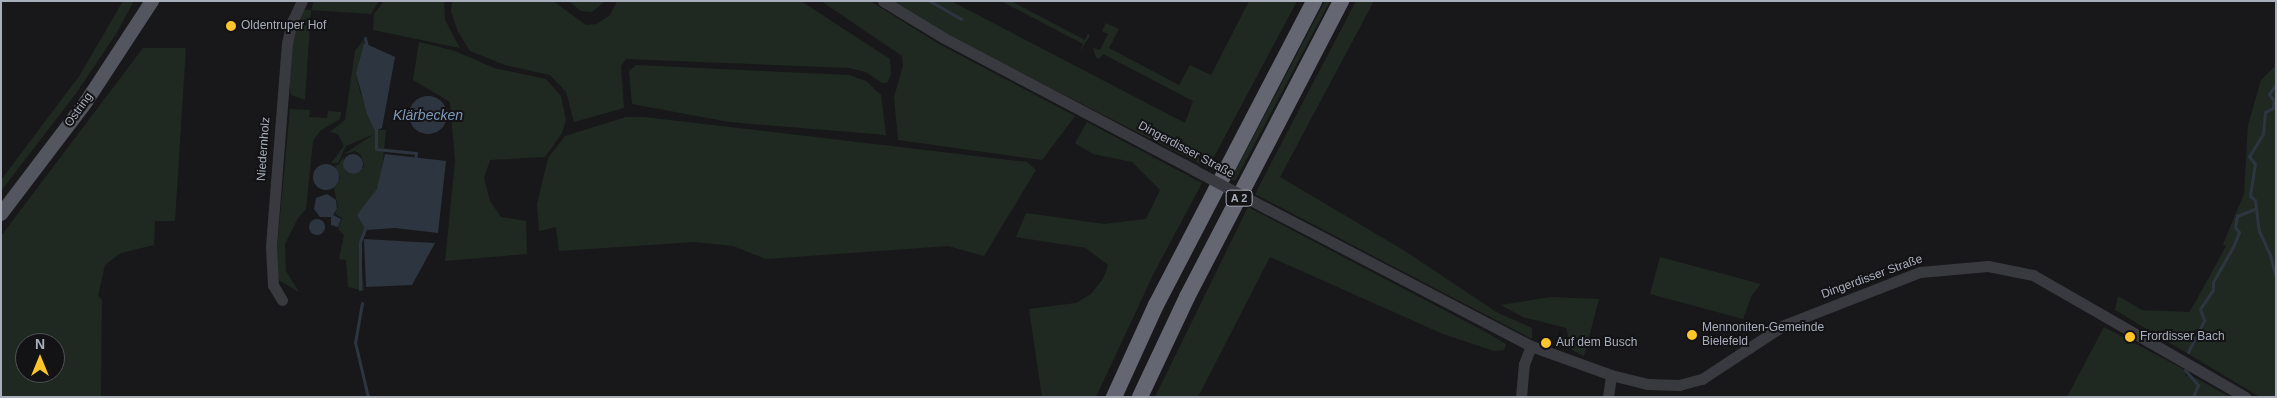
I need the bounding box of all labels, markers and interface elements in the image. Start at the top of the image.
place label: Oldentruper Hof [241,19,326,33]
marker: Oldentruper Hof [225,20,237,32]
street label: Ostring [62,90,96,130]
water label: Klärbecken [393,107,463,123]
street label: Niedernholz [255,117,273,181]
street label: Dingerdisser Straße [1136,119,1236,181]
road number: A 2 [1225,190,1253,207]
street label: Dingerdisser Straße [1819,252,1925,302]
place label: Mennoniten-Gemeinde Bielefeld [1702,321,1824,349]
marker: Mennoniten-Gemeinde Bielefeld [1686,329,1698,341]
place label: Frordisser Bach [2140,330,2225,344]
marker: Frordisser Bach [2124,331,2136,343]
north arrow [15,333,65,383]
text: N [35,336,45,352]
place label: Auf dem Busch [1556,336,1637,350]
marker: Auf dem Busch [1540,337,1552,349]

